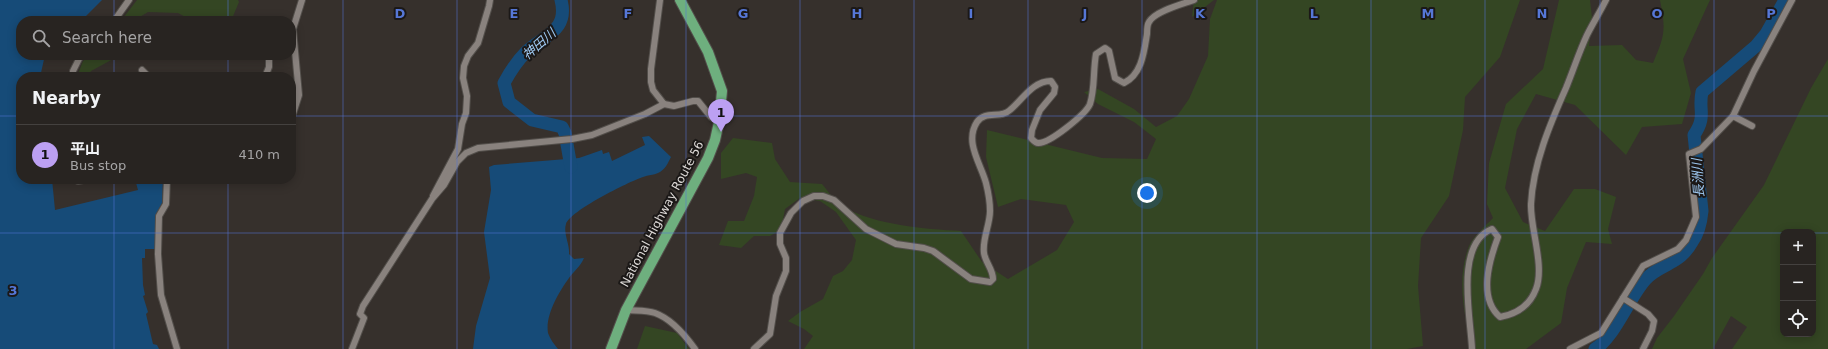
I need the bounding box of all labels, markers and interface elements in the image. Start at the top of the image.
text: D [395,6,406,21]
text: E [510,6,518,21]
text: F [624,6,632,21]
text: G [738,6,748,21]
text: H [852,6,862,21]
text: I [969,6,973,21]
text: J [1082,6,1087,21]
text: K [1195,6,1206,21]
text: L [1310,6,1318,21]
text: M [1422,6,1434,21]
text: N [1537,6,1547,21]
text: O [1651,6,1663,21]
text: P [1766,6,1776,21]
search box [16,16,296,60]
water label: 神田川 [519,24,560,62]
icon: search [30,27,52,49]
text: Search here [62,29,152,47]
text: Nearby [32,88,101,108]
pin: 1 [708,99,734,132]
street label: National Highway Route 56 [617,139,707,289]
text: 平山 [70,140,100,158]
text: 1 [40,147,50,162]
text: 410 m [238,147,280,162]
water label: 長洲川 [1689,156,1707,198]
text: Bus stop [70,158,126,173]
your location [1137,183,1157,203]
map controls [1780,229,1816,337]
button: + [1780,229,1816,265]
button: − [1780,265,1816,301]
text: 3 [8,283,18,298]
button: locate [1780,301,1816,337]

